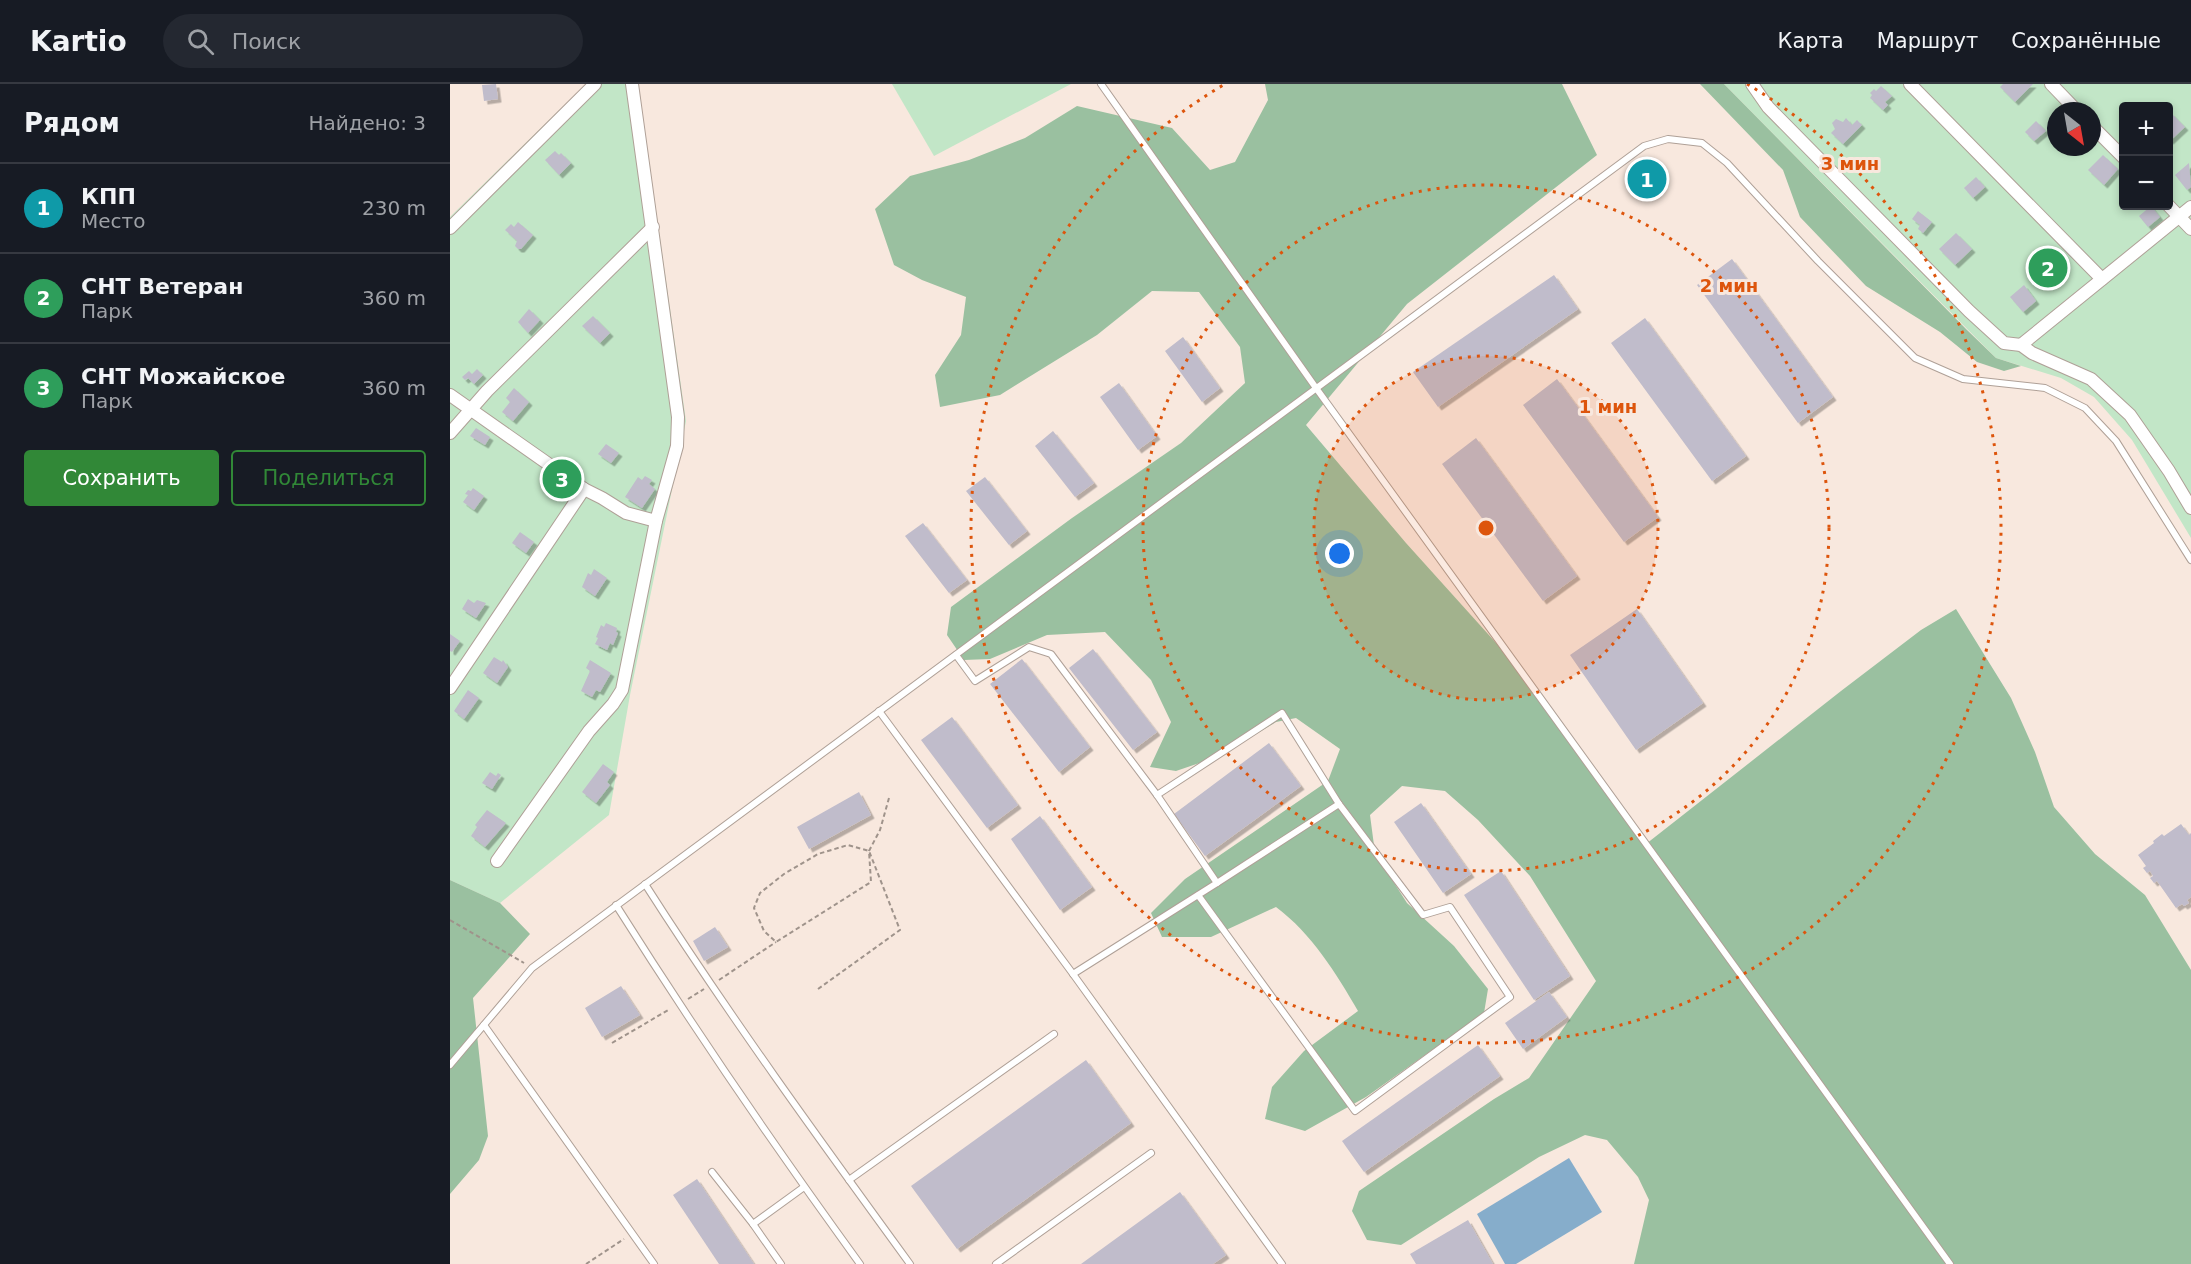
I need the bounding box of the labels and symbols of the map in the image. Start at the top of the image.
north arrow [2047,102,2101,156]
text: 3 мин [1821,153,1879,174]
pin: 1 [1628,156,1666,202]
pin: 2 [2028,246,2068,291]
text: 2 мин [1700,275,1758,296]
text: 1 мин [1579,396,1637,417]
pin: 3 [542,456,582,502]
centre of rings [1476,518,1496,538]
your location [1325,539,1354,568]

